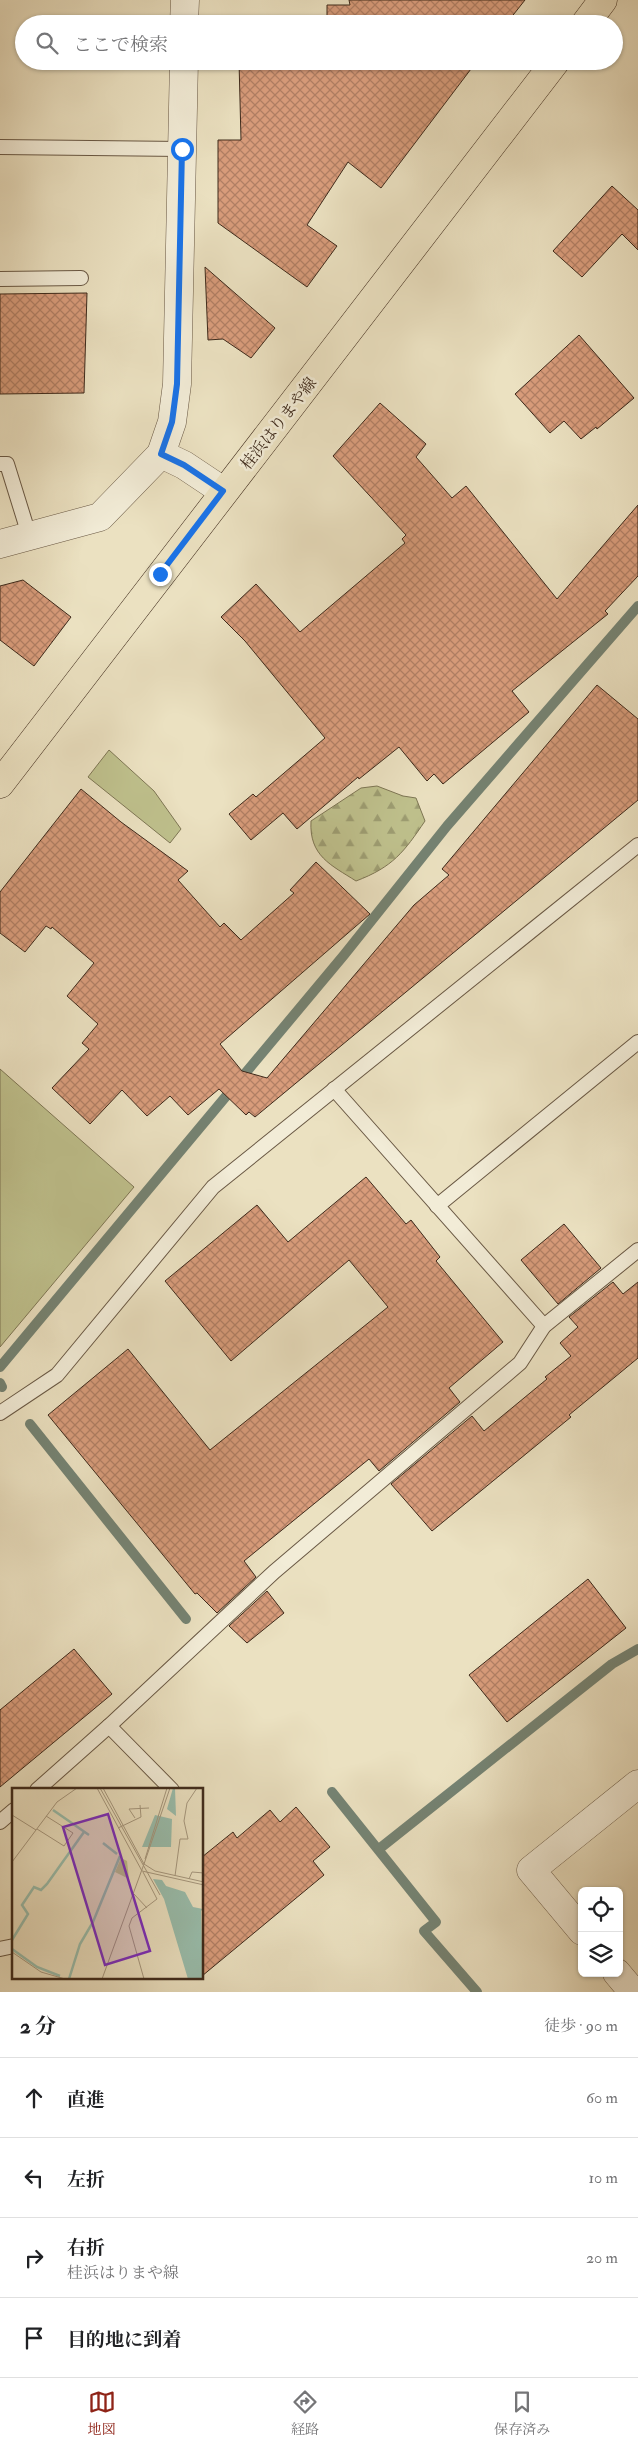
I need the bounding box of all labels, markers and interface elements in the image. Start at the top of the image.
search box [15,15,623,70]
icon: search [33,29,61,57]
text: ここで検索 [73,33,168,57]
route start [171,138,194,161]
street label: 桂浜はりまや線 [236,373,321,474]
route end [149,563,172,586]
inset map [12,1788,204,1980]
map controls [578,1887,623,1977]
button: locate [578,1887,623,1932]
button: layers [578,1932,623,1977]
text: 2 分 [20,2013,56,2040]
text: 徒歩 · 90 m [544,2016,618,2036]
icon: ahead [20,2084,48,2112]
text: 直進 [67,2088,105,2112]
text: 60 m [586,2088,618,2108]
icon: left [20,2164,48,2192]
text: 左折 [67,2168,105,2192]
text: 10 m [588,2168,618,2188]
text: 右折 [67,2236,105,2260]
icon: right [20,2244,48,2272]
text: 20 m [586,2248,618,2268]
text: 桂浜はりまや線 [67,2263,179,2283]
icon: arrive [20,2324,48,2352]
text: 目的地に到着 [67,2328,181,2352]
tab: 地図 [88,2388,116,2438]
tab: 経路 [291,2388,319,2438]
tab: 保存済み [494,2388,550,2438]

